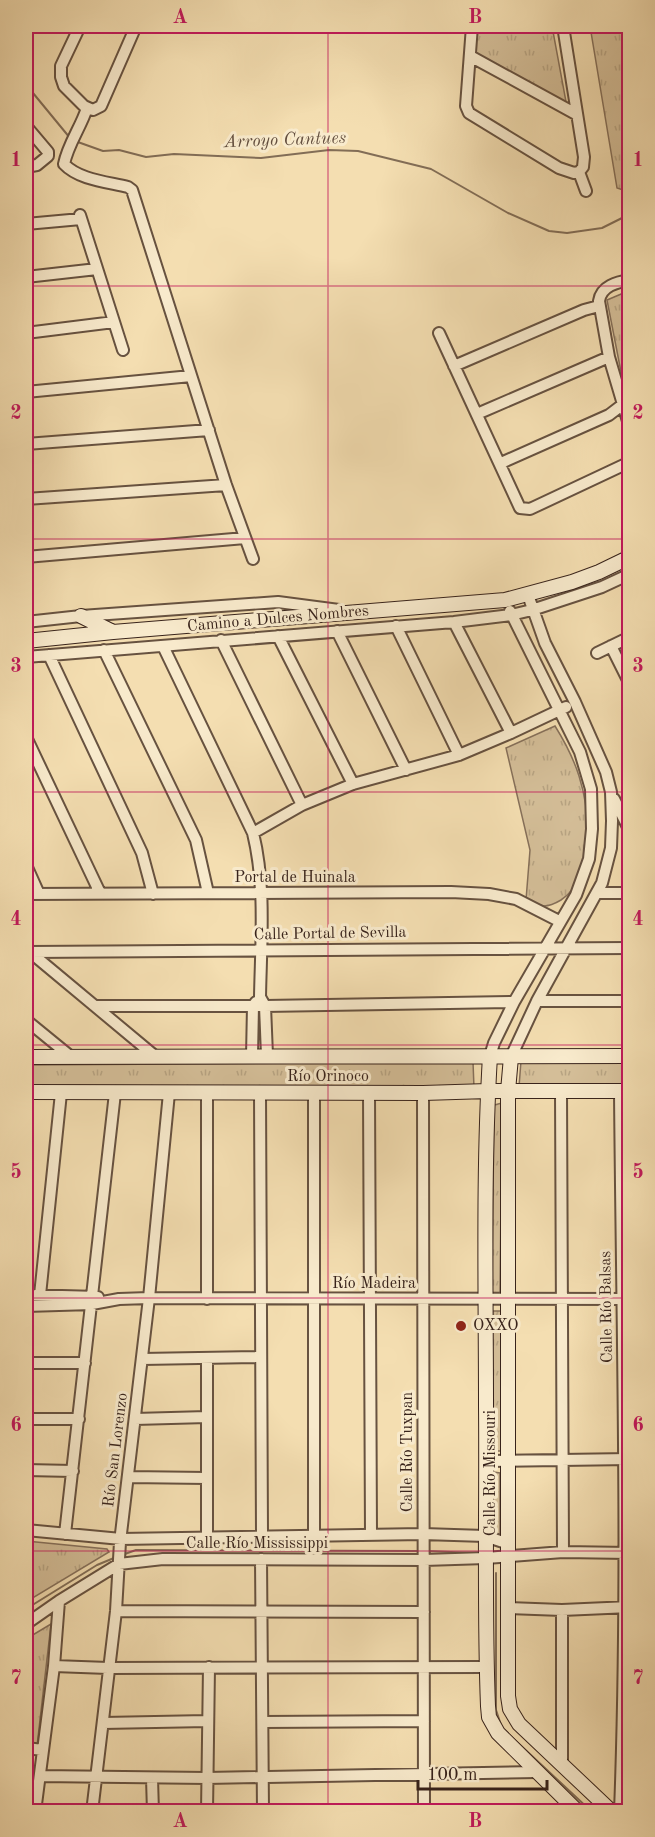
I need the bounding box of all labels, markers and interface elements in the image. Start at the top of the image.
text: A [172,8,188,28]
text: B [468,8,482,28]
water label: Arroyo Cantues [222,129,347,151]
text: 1 [10,151,22,171]
text: 1 [632,151,644,171]
text: 2 [10,404,22,424]
text: 2 [632,404,644,424]
street label: Camino a Dulces Nombres [187,603,370,635]
text: 3 [10,657,22,677]
text: 3 [632,657,644,677]
street label: Portal de Huinala [234,870,356,886]
text: 4 [10,910,22,930]
text: 4 [632,910,644,930]
street label: Calle Portal de Sevilla [253,925,407,943]
street label: Río Orinoco [287,1069,369,1085]
text: 5 [10,1162,22,1183]
text: 5 [632,1162,644,1183]
street label: Calle Río Balsas [598,1251,616,1363]
street label: Río Madeira [332,1276,416,1292]
place label: OXXO [473,1318,519,1334]
marker: OXXO [454,1319,468,1333]
street label: Calle Río Tuxpan [400,1391,416,1512]
street label: Río San Lorenzo [101,1392,131,1508]
street label: Calle Río Missouri [483,1410,499,1536]
text: 6 [10,1416,22,1436]
text: 6 [632,1416,644,1436]
street label: Calle Río Mississippi [186,1536,328,1552]
text: 7 [10,1669,22,1689]
text: 7 [632,1669,644,1689]
scale bar [418,1753,547,1791]
text: 100 m [427,1766,478,1784]
text: A [172,1812,188,1832]
text: B [468,1812,482,1832]

